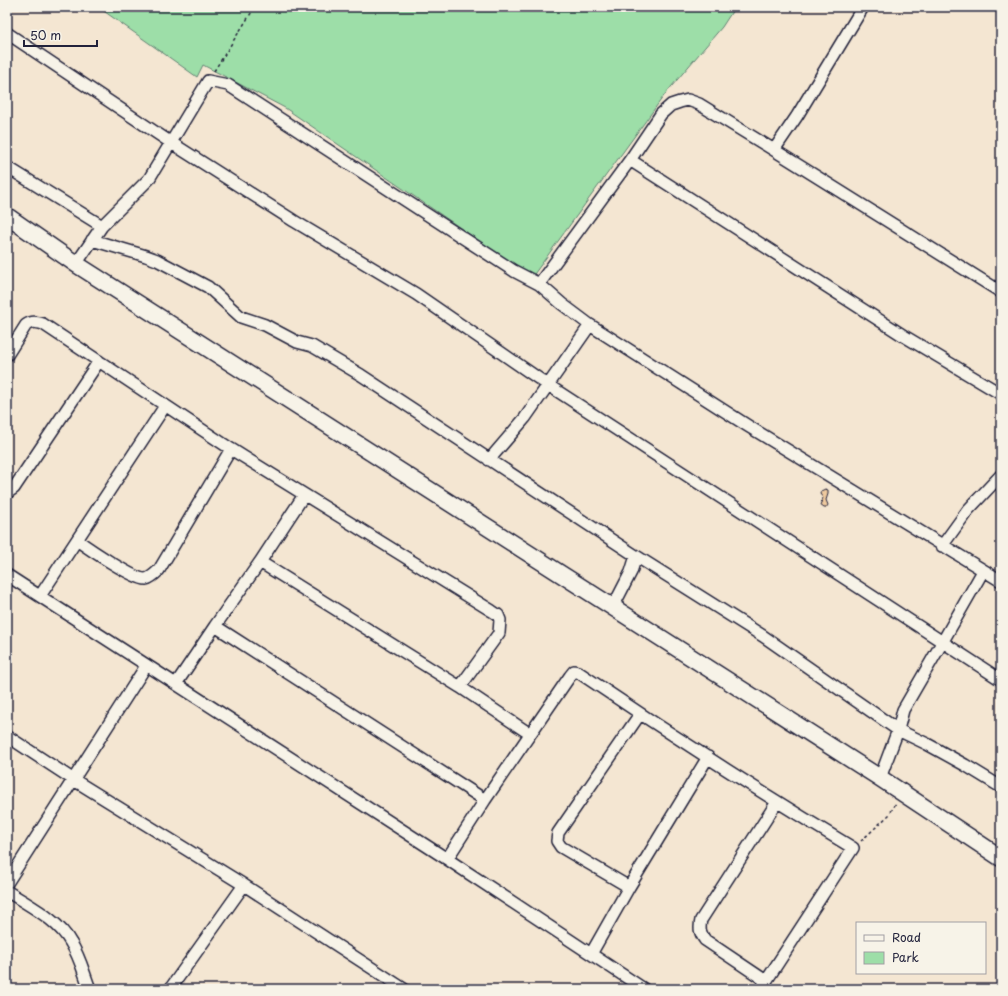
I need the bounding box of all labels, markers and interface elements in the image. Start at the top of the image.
scale bar [24,22,97,48]
text: 50 m [30,26,61,44]
legend [856,922,986,974]
text: Road [892,928,921,946]
text: Park [892,948,919,966]

